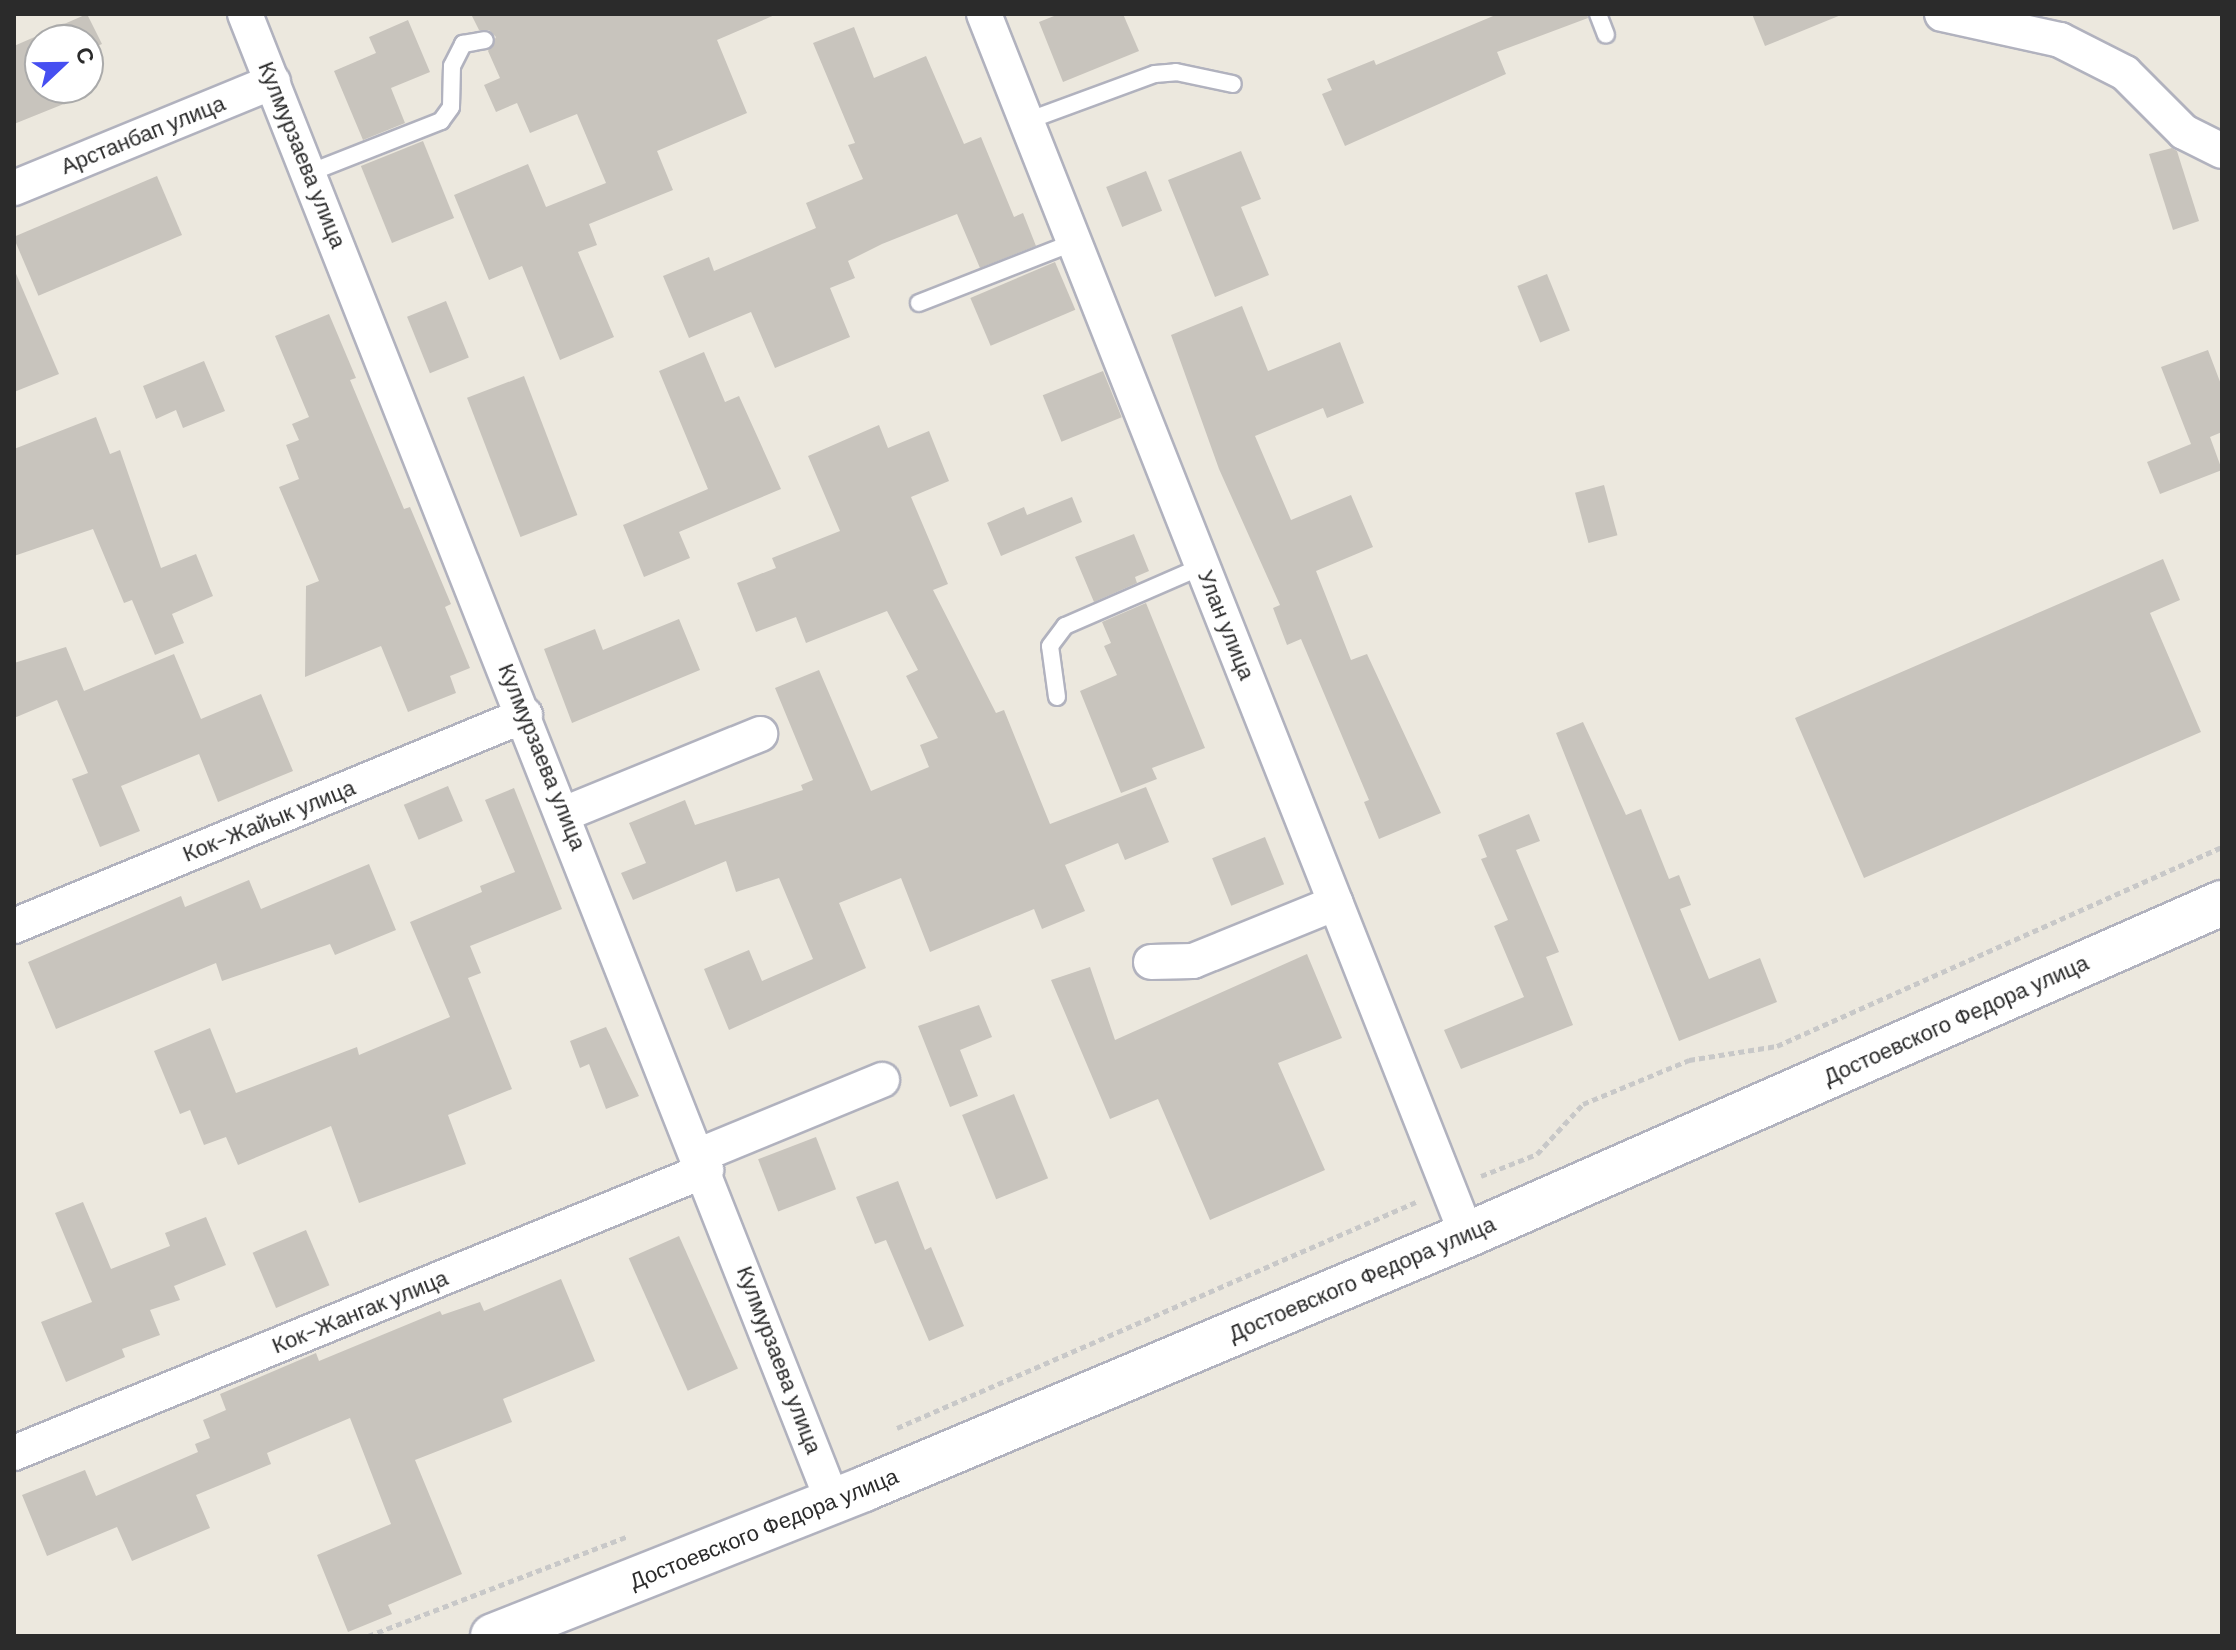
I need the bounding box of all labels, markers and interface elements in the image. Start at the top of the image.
north arrow [24,24,104,104]
text: С [68,43,101,68]
street label: Кулмурзаева улица [253,58,351,252]
street label: Арстанбап улица [57,90,229,180]
street label: Улан улица [1192,566,1260,684]
street label: Кулмурзаева улица [493,660,591,854]
street label: Кок-Жайык улица [179,774,359,868]
street label: Достоевского Федора улица [1819,950,2093,1090]
street label: Достоевского Федора улица [1225,1211,1499,1347]
street label: Кулмурзаева улица [731,1262,827,1458]
street label: Кок-Жангак улица [268,1265,452,1359]
street label: Достоевского Федора улица [626,1463,902,1595]

